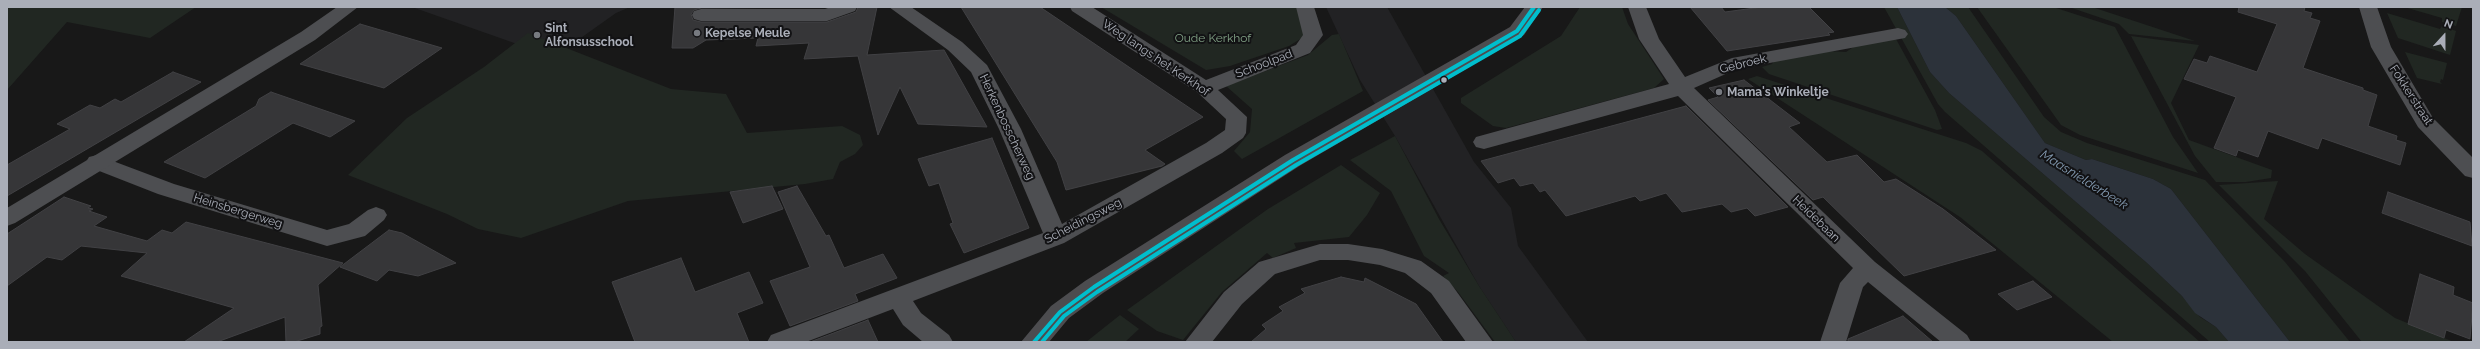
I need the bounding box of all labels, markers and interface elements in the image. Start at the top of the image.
north arrow [2424,16,2464,56]
street label: Weg langs het Kerkhof [1100,17,1212,99]
text: N [2442,17,2455,32]
place label: Sint Alfonsusschool [545,21,633,49]
place label: Kepelse Meule [705,26,790,40]
marker: Kepelse Meule [692,28,702,38]
marker: Sint Alfonsusschool [532,30,542,40]
park label: Oude Kerkhof [1175,31,1251,45]
street label: Schoolpad [1233,47,1295,81]
street label: Gebroek [1718,51,1768,77]
street label: Fokkerstraat [2386,62,2436,128]
street label: Herkenbosscherweg [976,72,1038,182]
unlabelled marker [1439,75,1449,85]
place label: Mama's Winkeltje [1727,85,1829,99]
marker: Mama's Winkeltje [1714,87,1724,97]
water label: Maasnielderbeek [2037,147,2131,213]
street label: Heinsbergerweg [192,191,284,231]
street label: Heidebaan [1789,193,1843,245]
street label: Scheidingsweg [1042,195,1124,247]

